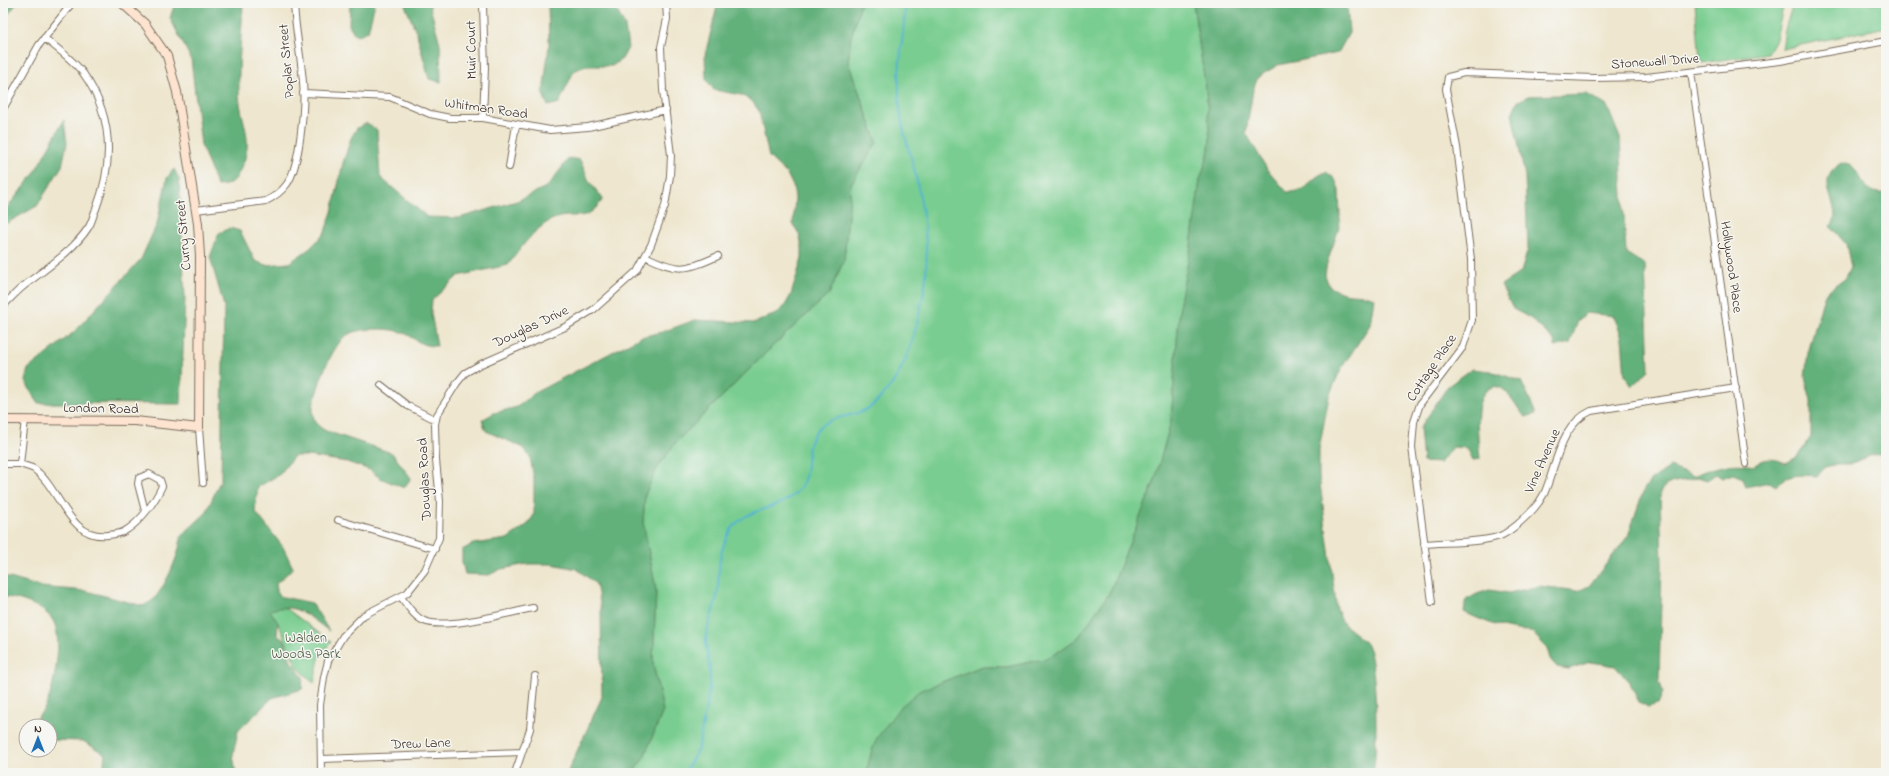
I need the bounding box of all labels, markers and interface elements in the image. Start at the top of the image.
street label: Muir Court [461,20,483,80]
street label: Poplar Street [273,23,301,99]
street label: Stonewall Drive [1610,48,1701,76]
street label: Whitman Road [443,93,529,125]
street label: Curry Street [170,198,199,271]
street label: Hollywood Place [1713,220,1748,315]
street label: Douglas Drive [489,300,573,355]
street label: Cottage Place [1402,329,1464,407]
street label: London Road [63,398,139,420]
street label: Vine Avenue [1519,425,1567,497]
street label: Douglas Road [412,437,439,522]
park label: Walden Woods Park [271,628,341,665]
north arrow [18,718,58,758]
text: N [34,721,42,737]
street label: Drew Lane [390,732,452,756]

